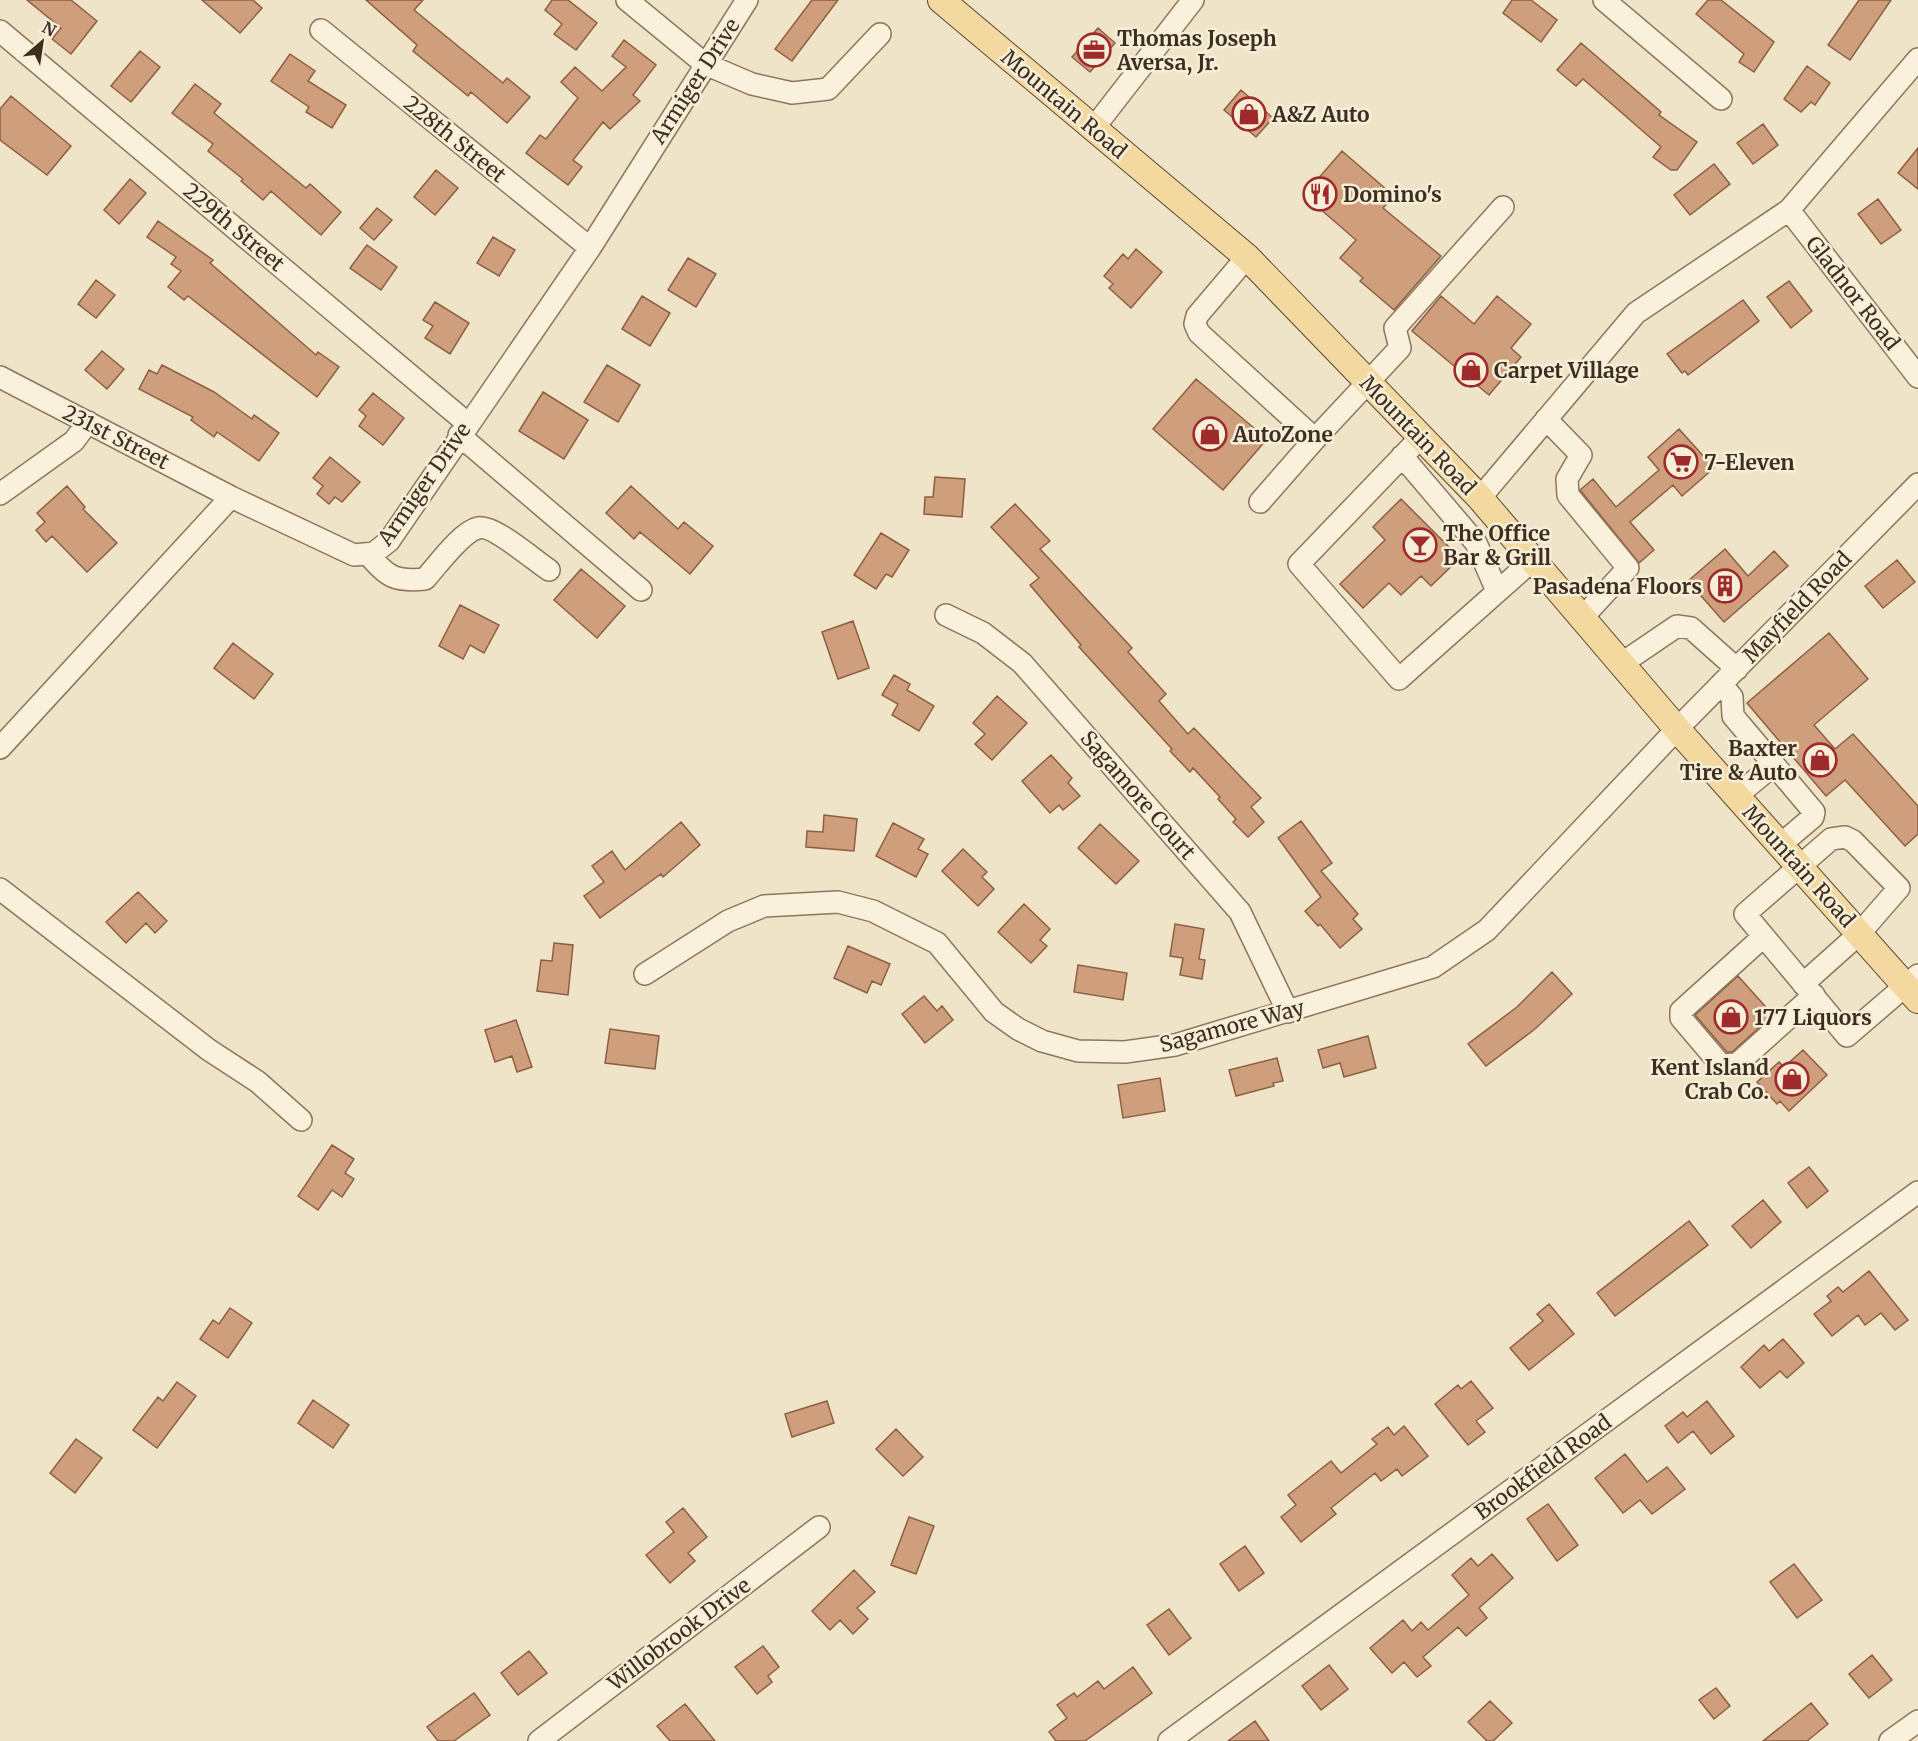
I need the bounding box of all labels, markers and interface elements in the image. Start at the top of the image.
north arrow [12,12,72,72]
street label: Armiger Drive [644,13,746,150]
text: N [39,17,60,41]
place label: Thomas Joseph Aversa, Jr. [1116,25,1277,76]
office icon: Thomas Joseph Aversa, Jr. [1076,32,1112,68]
street label: Mountain Road [996,44,1133,165]
street label: 228th Street [398,90,512,188]
shop icon: A&Z Auto [1231,96,1267,132]
place label: A&Z Auto [1271,101,1369,128]
restaurant icon: Domino's [1302,176,1338,212]
street label: 229th Street [178,177,290,277]
place label: Domino's [1343,181,1442,208]
street label: Gladnor Road [1800,231,1906,356]
shop icon: Carpet Village [1453,352,1489,388]
place label: Carpet Village [1494,357,1639,384]
street label: Mountain Road [1354,370,1482,501]
street label: 231st Street [58,399,174,475]
shop icon: AutoZone [1192,416,1228,452]
street label: Armiger Drive [371,417,476,552]
place label: AutoZone [1232,421,1333,448]
supermarket icon: 7-Eleven [1663,444,1699,480]
place label: 7-Eleven [1704,449,1794,476]
place label: The Office Bar & Grill [1443,520,1551,571]
bar icon: The Office Bar & Grill [1402,527,1438,563]
street label: Mayfield Road [1737,545,1857,668]
building icon: Pasadena Floors [1707,568,1743,604]
place label: Pasadena Floors [1533,573,1702,600]
street label: Sagamore Court [1075,725,1201,865]
place label: Baxter Tire & Auto [1680,735,1797,786]
shop icon: Baxter Tire & Auto [1802,742,1838,778]
street label: Mountain Road [1737,799,1861,933]
street label: Sagamore Way [1157,993,1308,1058]
shop icon: 177 Liquors [1713,999,1749,1035]
place label: 177 Liquors [1754,1004,1872,1031]
place label: Kent Island Crab Co. [1651,1054,1769,1105]
shop icon: Kent Island Crab Co. [1774,1061,1810,1097]
street label: Brookfield Road [1469,1408,1617,1526]
street label: Willobrook Drive [601,1571,756,1697]

